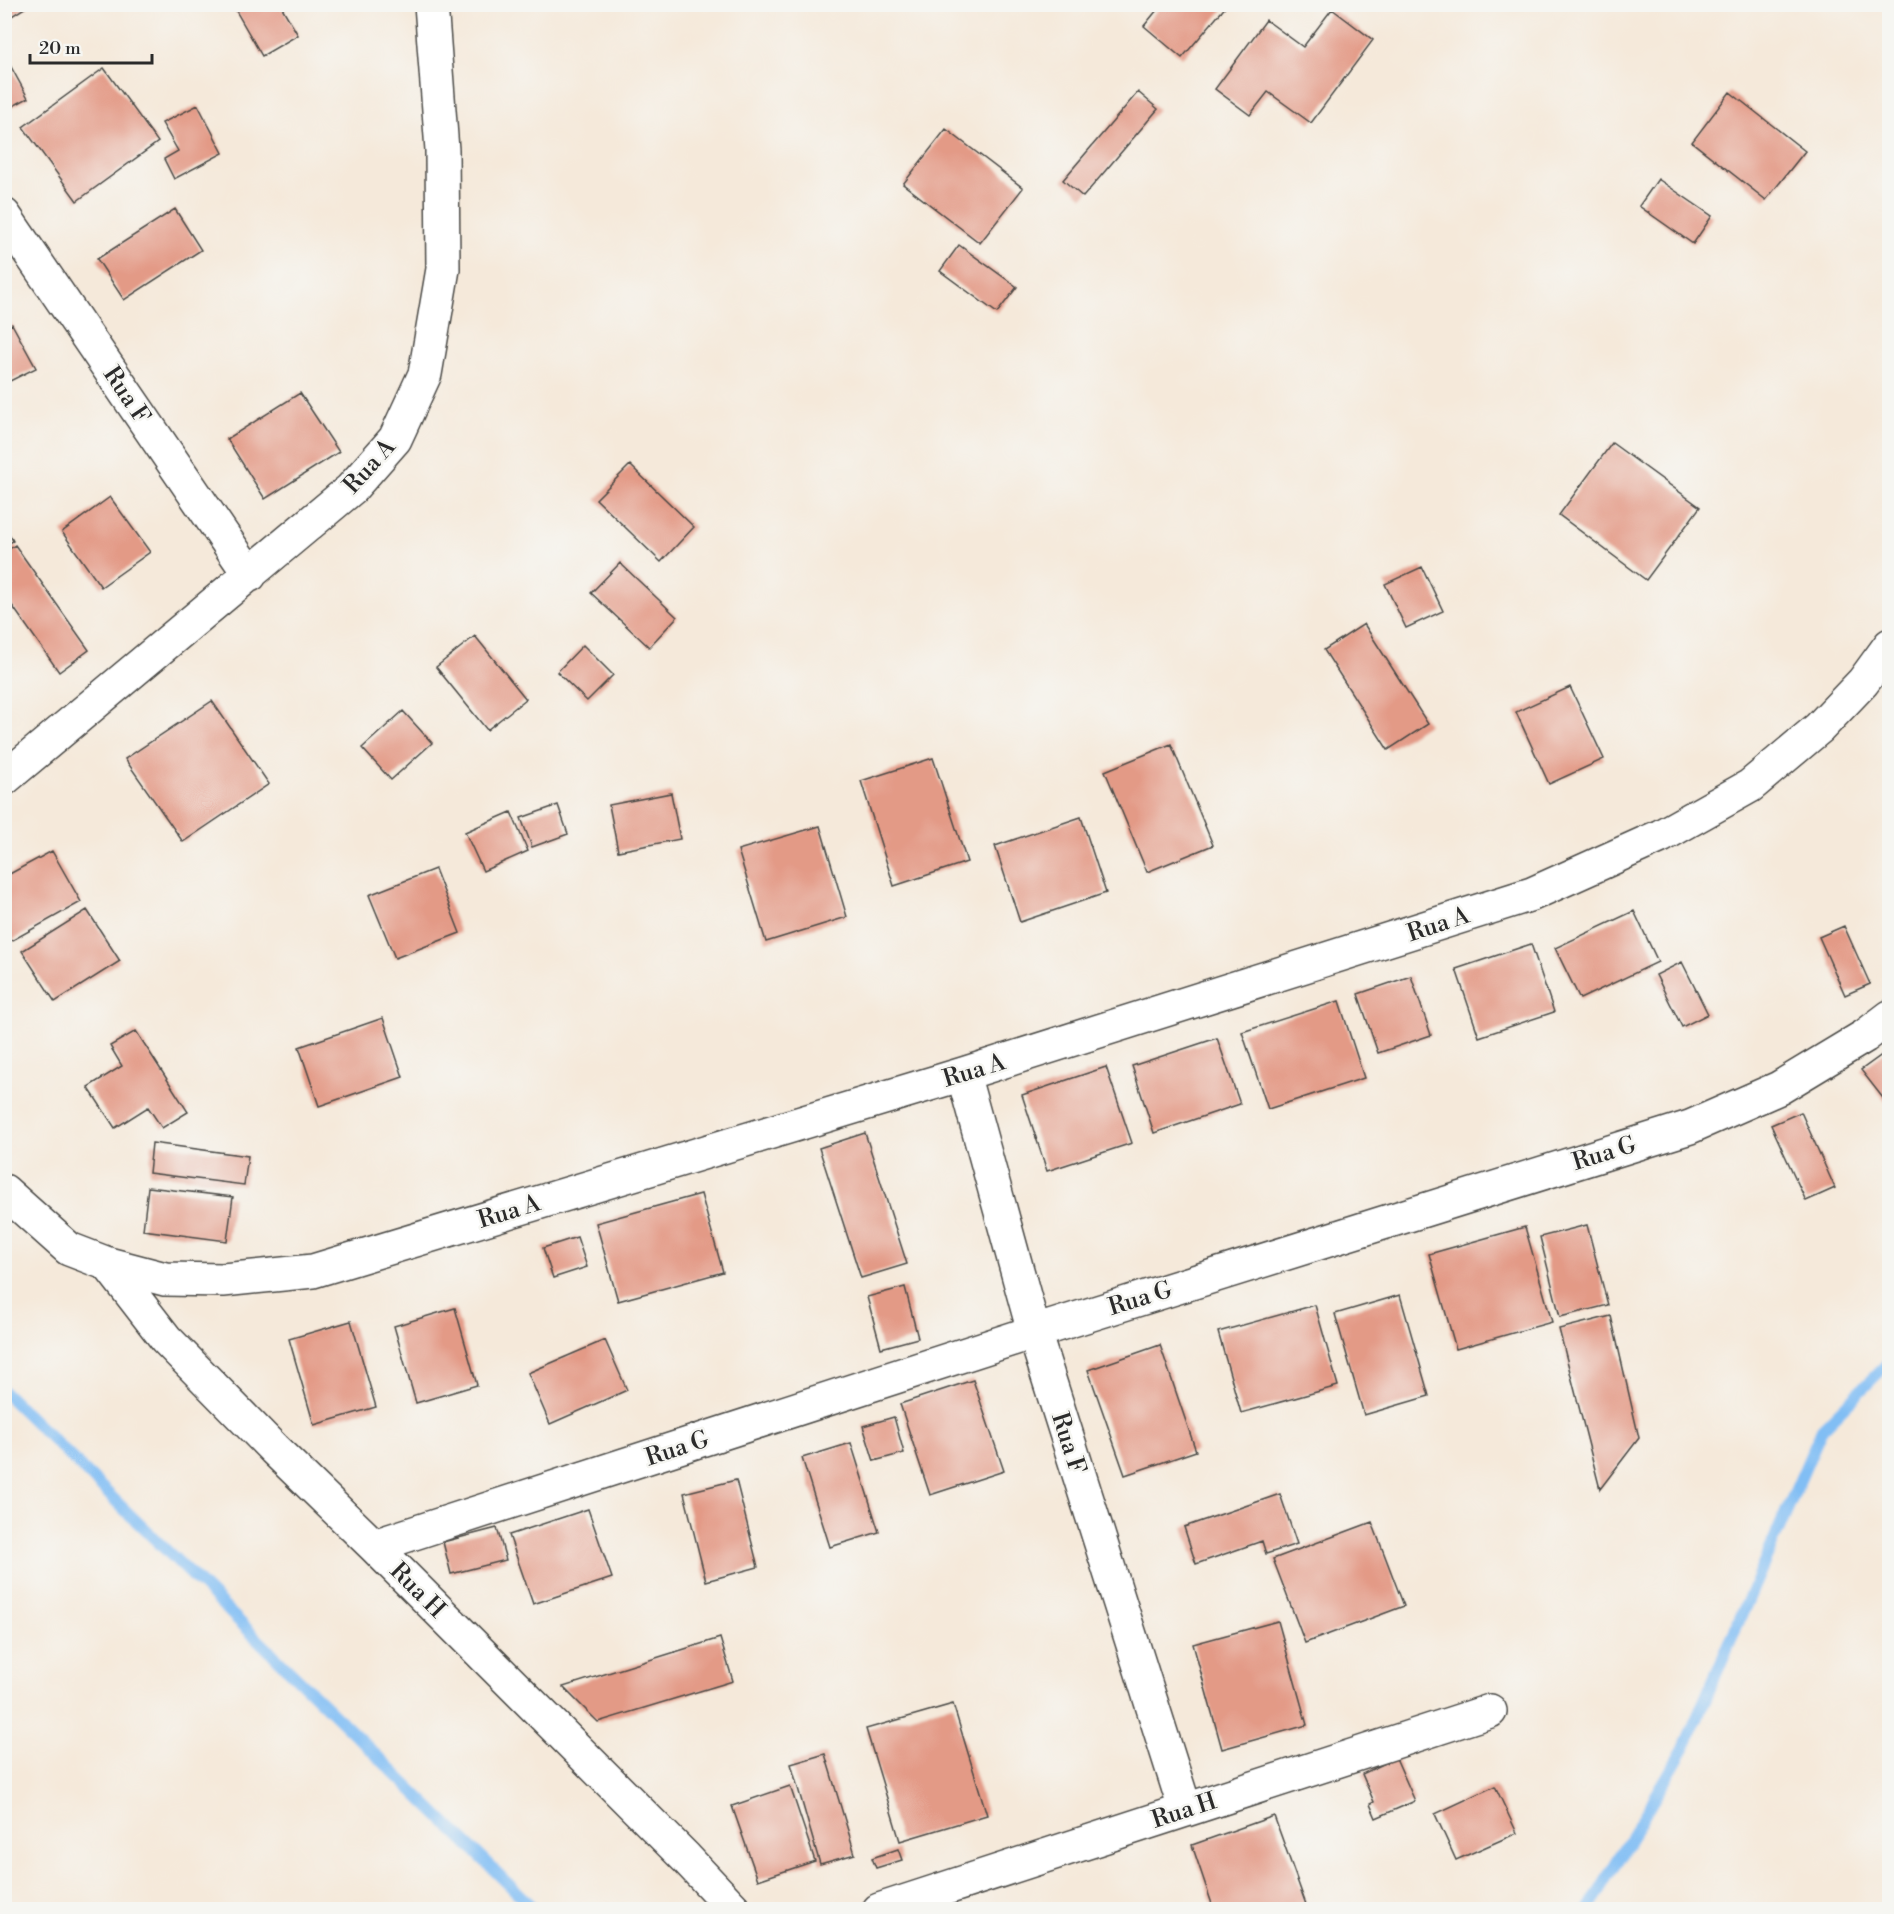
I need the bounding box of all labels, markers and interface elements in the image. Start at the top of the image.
scale bar [30,27,152,65]
text: 20 m [39,37,81,60]
street label: Rua F [96,361,156,430]
street label: Rua A [337,433,403,500]
street label: Rua A [1403,901,1474,949]
street label: Rua A [939,1047,1010,1095]
street label: Rua G [1569,1130,1640,1178]
street label: Rua A [474,1188,545,1236]
street label: Rua G [1105,1275,1176,1323]
street label: Rua F [1044,1409,1092,1478]
street label: Rua G [642,1425,713,1473]
street label: Rua H [383,1557,451,1625]
street label: Rua H [1148,1786,1221,1836]

